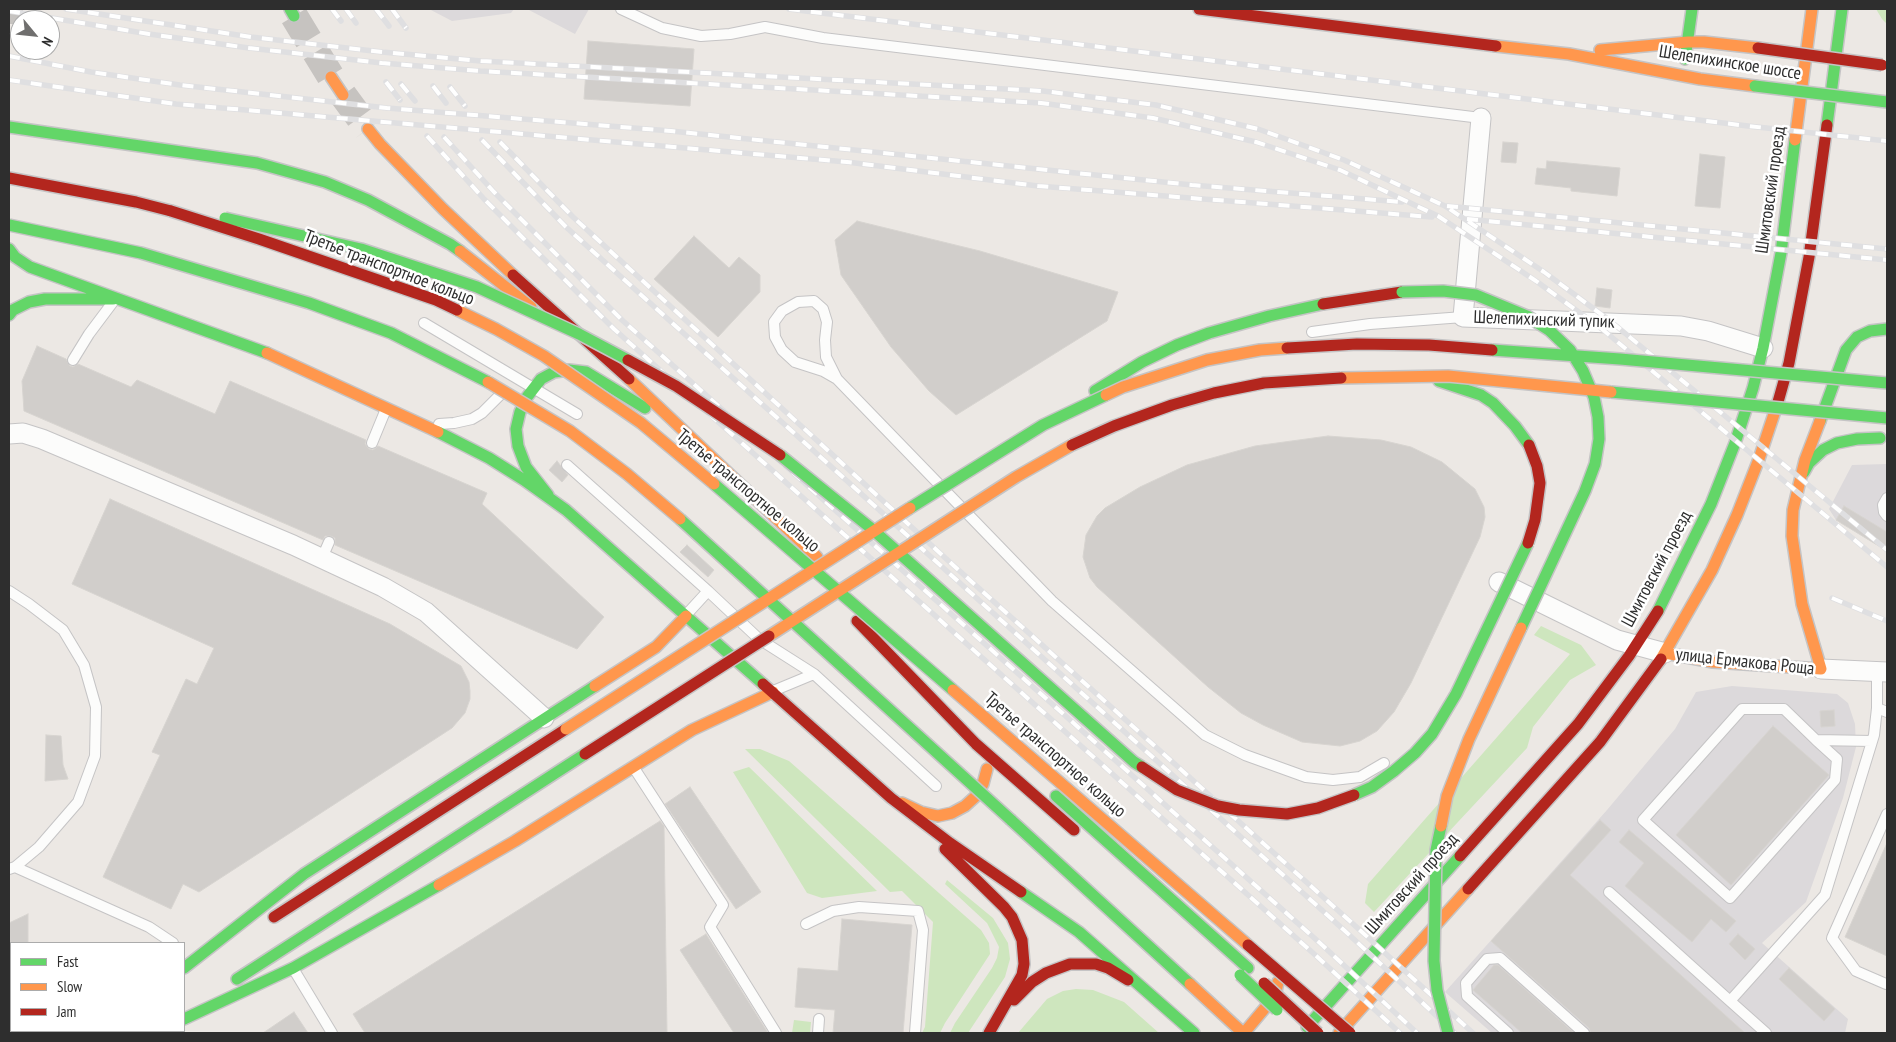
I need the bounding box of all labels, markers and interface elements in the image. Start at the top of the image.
north arrow [10,10,60,60]
text: N [38,34,57,49]
street label: Шелепихинское шоссе [1657,41,1803,85]
street label: Шмитовский проезд [1751,125,1791,255]
street label: Третье транспортное кольцо [301,226,477,310]
street label: Шелепихинский тупик [1473,307,1615,333]
street label: Третье транспортное кольцо [672,425,824,557]
street label: Шмитовский проезд [1617,507,1697,631]
street label: улица Ермакова Роща [1675,644,1815,680]
street label: Третье транспортное кольцо [980,688,1130,822]
street label: Шмитовский проезд [1361,829,1463,939]
legend [10,942,185,1032]
text: Fast [57,952,78,971]
text: Slow [57,977,82,996]
text: Jam [57,1002,76,1021]

